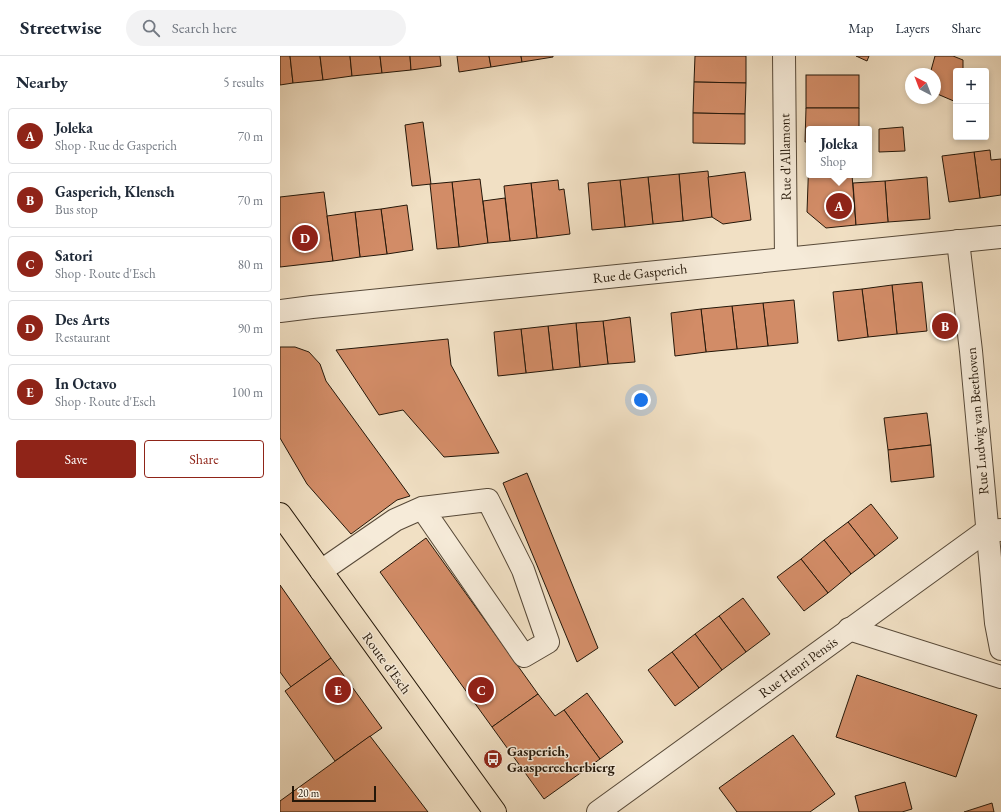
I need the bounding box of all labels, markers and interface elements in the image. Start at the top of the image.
search box [126,10,406,46]
text: Streetwise [20,15,102,40]
icon: search [140,17,162,39]
text: Search here [172,18,237,37]
text: Map [848,19,873,37]
text: Layers [895,19,930,37]
text: Share [952,19,981,37]
north arrow [905,68,941,104]
map controls [953,68,989,140]
button: + [953,68,989,104]
text: Nearby [16,71,68,93]
text: 5 results [223,74,264,91]
button: − [953,104,989,140]
street label: Rue d'Allamont [775,113,795,201]
text: Joleka [55,118,93,137]
popup [806,126,872,178]
text: A [25,128,35,145]
text: 70 m [238,128,263,145]
text: Joleka [820,134,858,153]
text: Shop · Rue de Gasperich [55,137,177,154]
text: Shop [820,153,846,170]
text: Gasperich, Klensch [55,182,175,201]
pin: A [826,191,852,221]
text: B [26,192,34,209]
text: 70 m [238,192,263,209]
text: Bus stop [55,201,98,218]
pin: D [292,223,318,253]
text: Satori [55,246,93,265]
text: C [25,256,35,273]
text: 80 m [238,256,263,273]
street label: Rue de Gasperich [592,259,688,287]
text: Shop · Route d'Esch [55,265,156,282]
text: Des Arts [55,310,110,329]
pin: B [932,311,958,341]
text: D [25,320,35,337]
text: 90 m [238,320,263,337]
text: Restaurant [55,329,110,346]
street label: Rue Ludwig van Beethoven [962,346,992,495]
text: In Octavo [55,374,116,393]
text: E [26,384,34,401]
text: 100 m [232,384,263,401]
your location [631,390,651,410]
text: Shop · Route d'Esch [55,393,156,410]
button: Save [16,440,136,478]
button: Share [144,440,264,478]
street label: Route d'Esch [359,629,415,697]
street label: Rue Henri Pensis [755,632,841,702]
pin: E [325,675,351,705]
pin: C [468,675,494,705]
place label: Gasperich, Gaasperecherbierg [507,742,616,776]
bus stop icon: Gasperich, Gaasperecherbierg [482,748,504,770]
scale bar [292,784,376,803]
text: 20 m [298,786,319,800]

